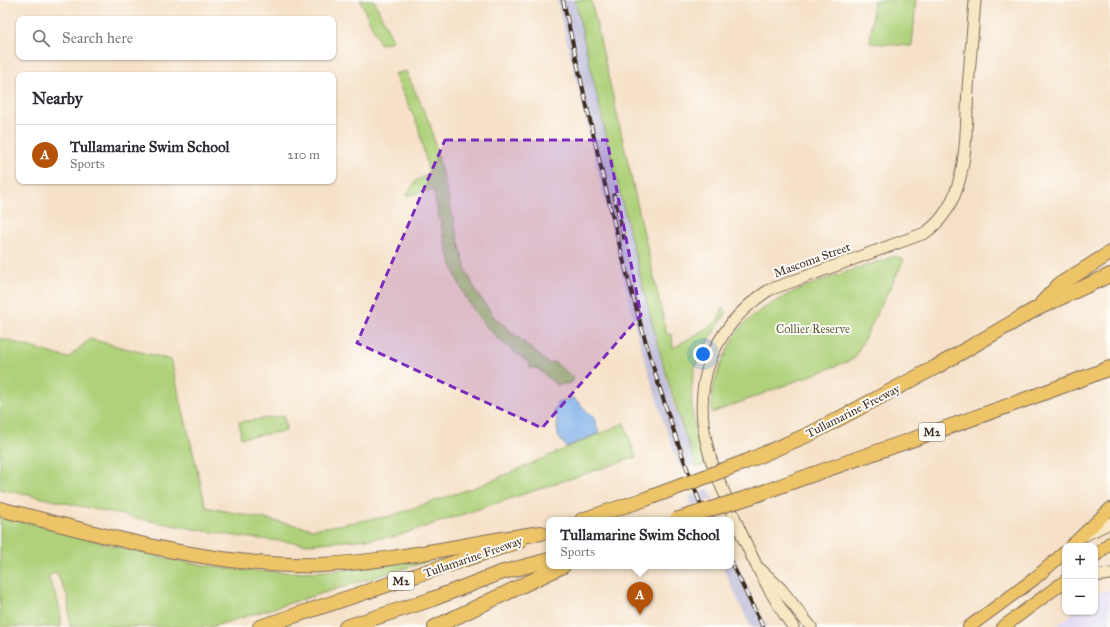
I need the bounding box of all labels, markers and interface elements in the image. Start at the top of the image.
search box [16,16,336,60]
icon: search [30,27,52,49]
text: Search here [62,29,133,47]
text: Nearby [32,88,83,109]
text: Tullamarine Swim School [70,138,230,156]
text: A [41,147,49,163]
text: 210 m [287,147,320,163]
text: Sports [70,156,105,172]
street label: Mascoma Street [772,239,853,280]
park label: Collier Reserve [776,322,850,336]
your location [693,344,713,364]
street label: Tullamarine Freeway [804,381,903,441]
road number: M2 [919,423,945,441]
popup [546,517,734,569]
text: Tullamarine Swim School [560,526,720,544]
street label: Tullamarine Freeway [422,533,524,580]
map controls [1062,543,1098,615]
button: + [1062,543,1098,579]
text: Sports [560,544,595,560]
road number: M2 [388,572,414,590]
button: − [1062,579,1098,615]
pin: A [627,582,653,615]

